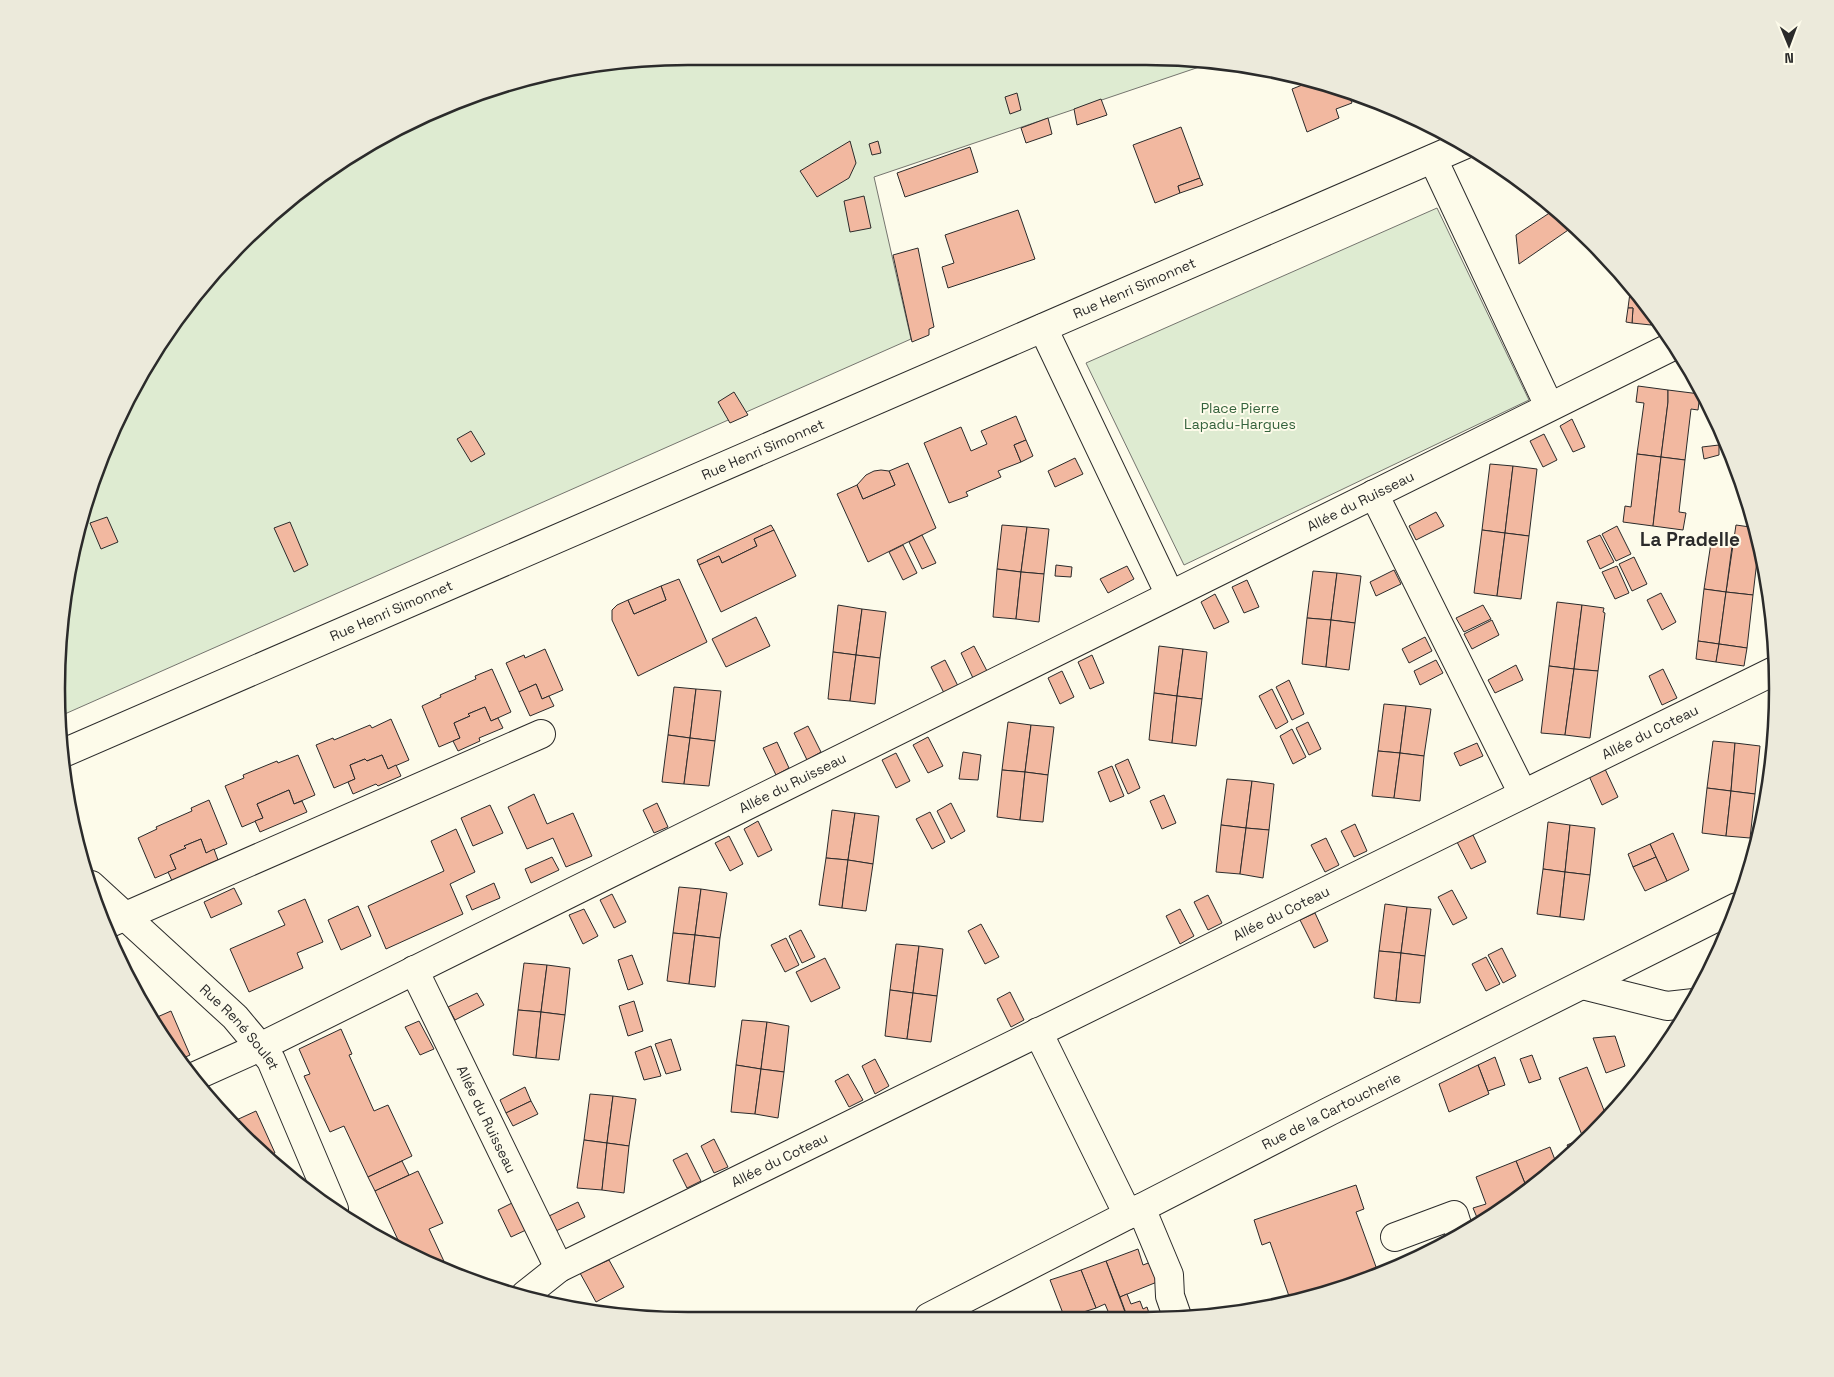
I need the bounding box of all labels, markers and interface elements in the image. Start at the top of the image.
north arrow [1764,20,1814,70]
text: N [1784,49,1794,67]
street label: Rue Henri Simonnet [1070,254,1198,323]
park label: Place Pierre Lapadu-Hargues [1184,399,1296,433]
street label: Rue Henri Simonnet [699,415,827,484]
street label: Allée du Ruisseau [1304,467,1417,535]
district label: La Pradelle [1640,527,1740,552]
street label: Rue Henri Simonnet [327,576,455,645]
street label: Allée du Coteau [1599,701,1701,763]
street label: Allée du Ruisseau [736,749,849,817]
street label: Allée du Coteau [1230,882,1332,945]
street label: Rue René Soulet [196,980,283,1073]
street label: Allée du Ruisseau [453,1062,520,1176]
street label: Rue de la Cartoucherie [1259,1068,1404,1154]
street label: Allée du Coteau [728,1128,831,1191]

